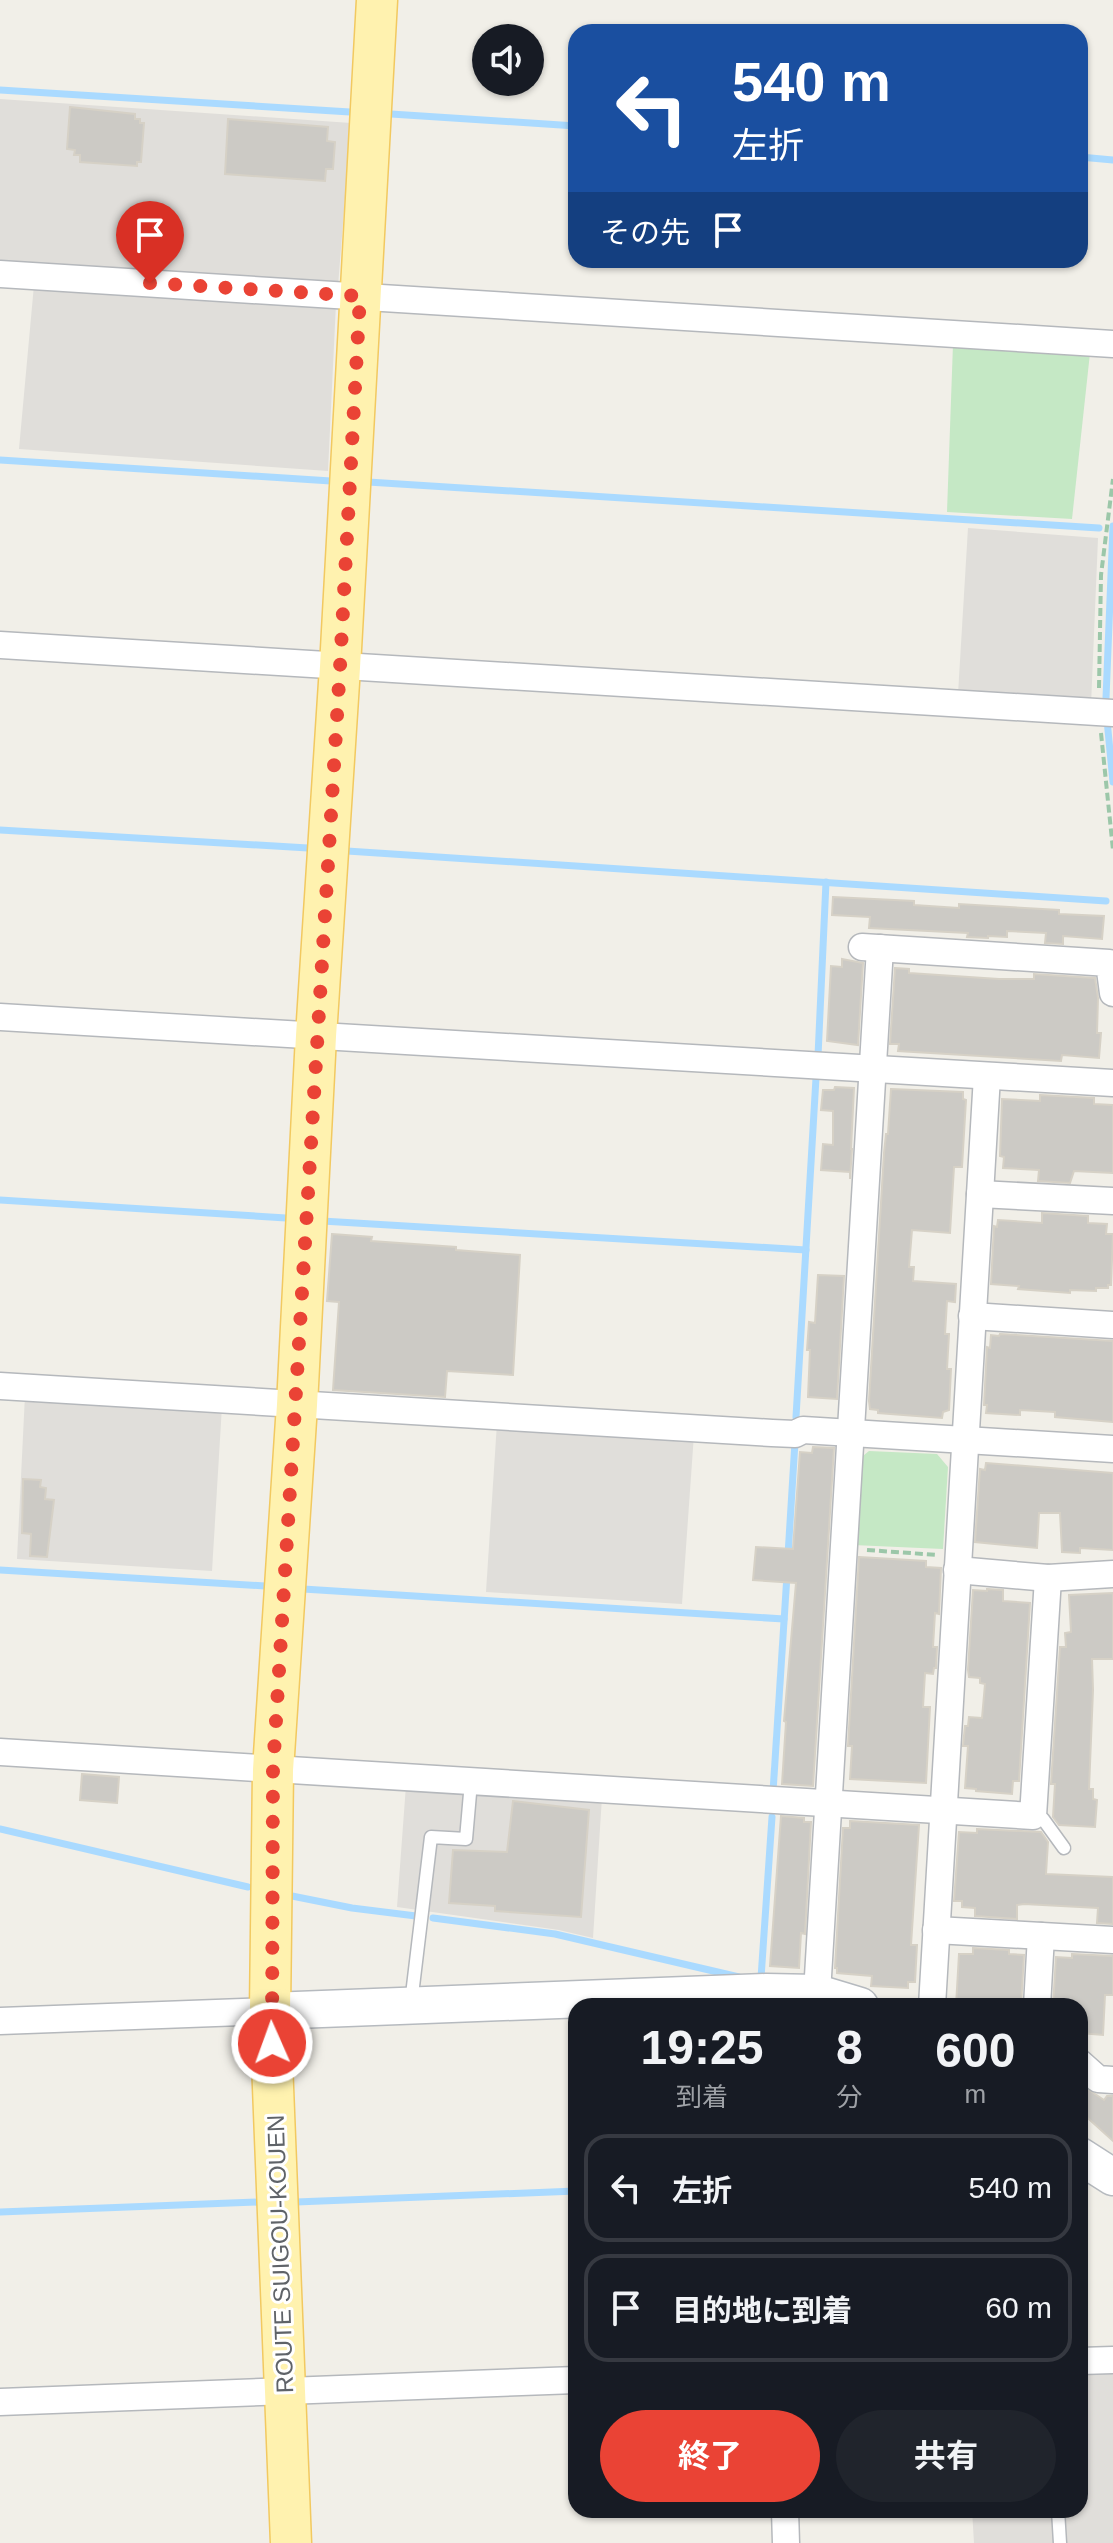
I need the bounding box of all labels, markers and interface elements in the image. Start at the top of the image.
map controls [472,24,544,96]
button: sound [472,24,544,96]
text: 540 m [732,50,891,113]
icon: left [600,56,704,160]
text: 左折 [732,125,804,166]
pin [116,201,184,283]
icon: arrive [706,208,750,252]
icon: arrive [128,213,172,257]
text: その先 [600,216,690,249]
position arrow [230,2001,314,2085]
text: 19:25 [641,2021,763,2074]
text: 8 [836,2021,863,2074]
text: 600 [935,2024,1015,2077]
text: m [965,2079,986,2109]
text: 到着 [676,2082,728,2112]
text: 分 [836,2082,862,2112]
street label: ROUTE SUIGOU-KOUEN [262,2114,298,2394]
icon: left [604,2166,648,2210]
text: 540 m [969,2171,1052,2204]
text: 左折 [672,2174,732,2207]
icon: arrive [604,2286,648,2330]
text: 60 m [985,2291,1052,2324]
text: 目的地に到着 [672,2294,852,2327]
button: 終了 [600,2410,820,2502]
button: 共有 [836,2410,1056,2502]

